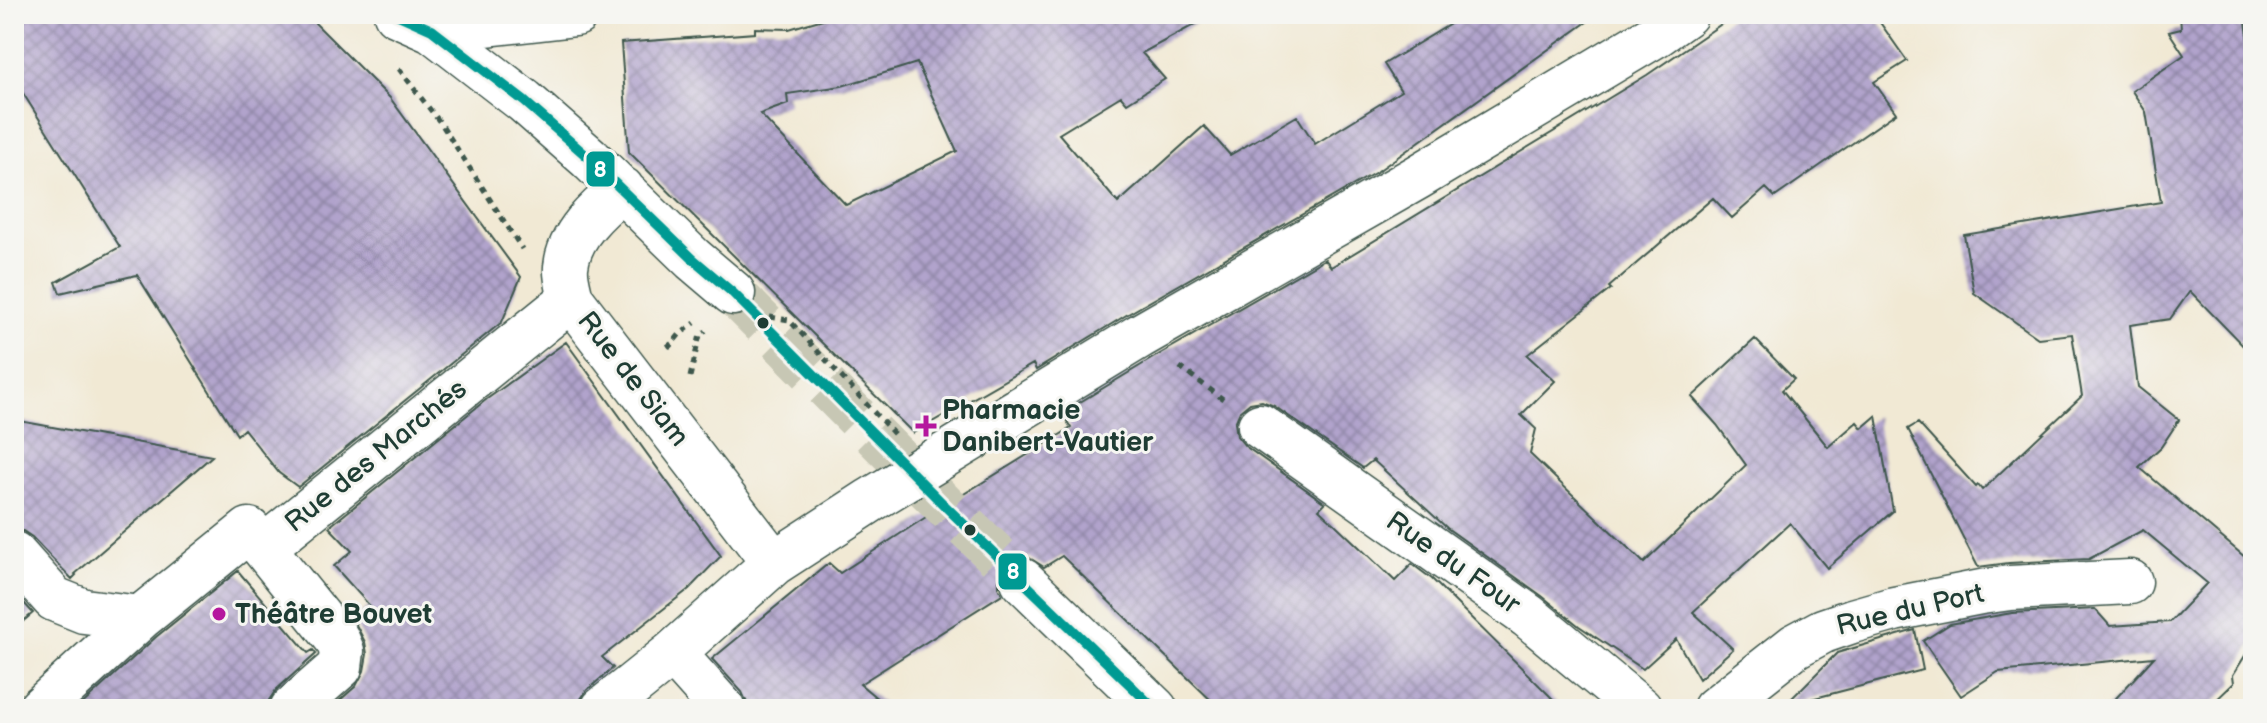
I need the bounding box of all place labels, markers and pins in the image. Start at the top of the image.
unlabelled marker [755,315,771,331]
place label: Pharmacie Danibert-Vautier [942,394,1154,459]
marker: Pharmacie Danibert-Vautier [917,417,935,435]
unlabelled marker [962,522,978,538]
place label: Théâtre Bouvet [235,598,432,631]
marker: Théâtre Bouvet [210,605,228,623]

